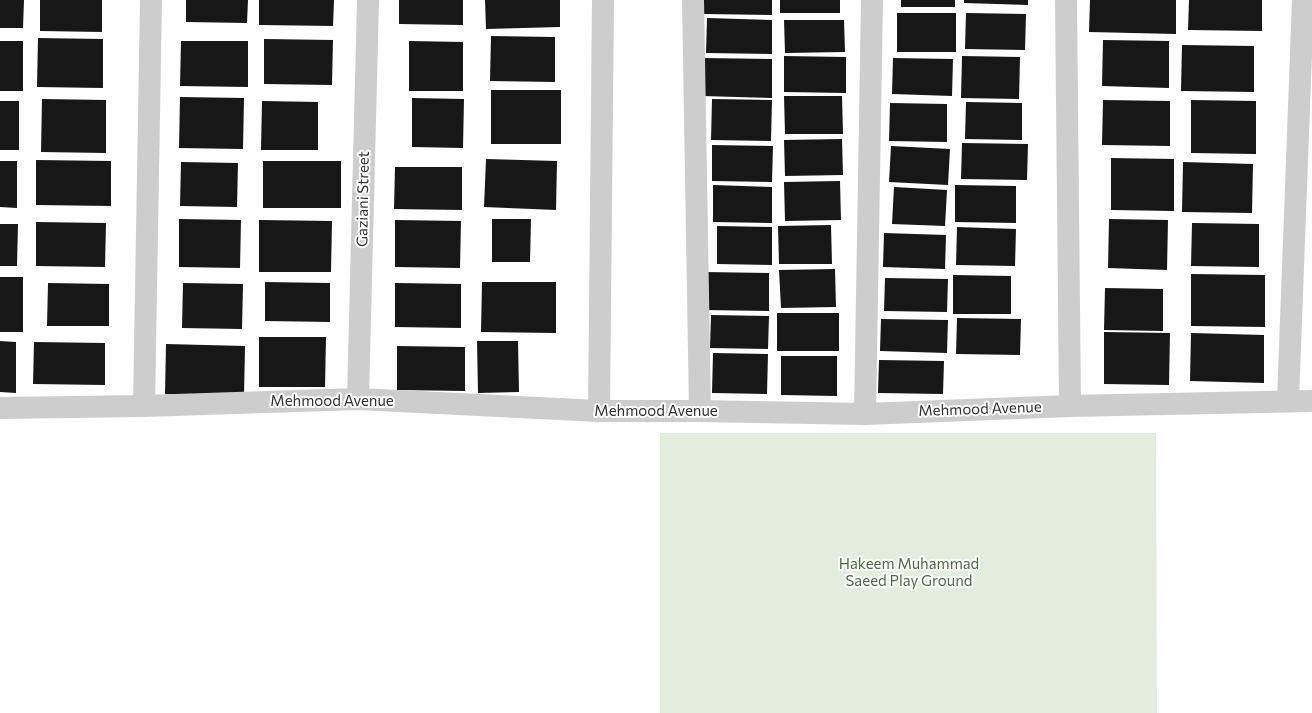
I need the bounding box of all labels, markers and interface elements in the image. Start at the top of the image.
street label: Gaziani Street [353,151,373,247]
street label: Mehmood Avenue [270,392,394,410]
street label: Mehmood Avenue [918,398,1042,420]
street label: Mehmood Avenue [594,402,718,420]
park label: Hakeem Muhammad Saeed Play Ground [839,555,979,590]

